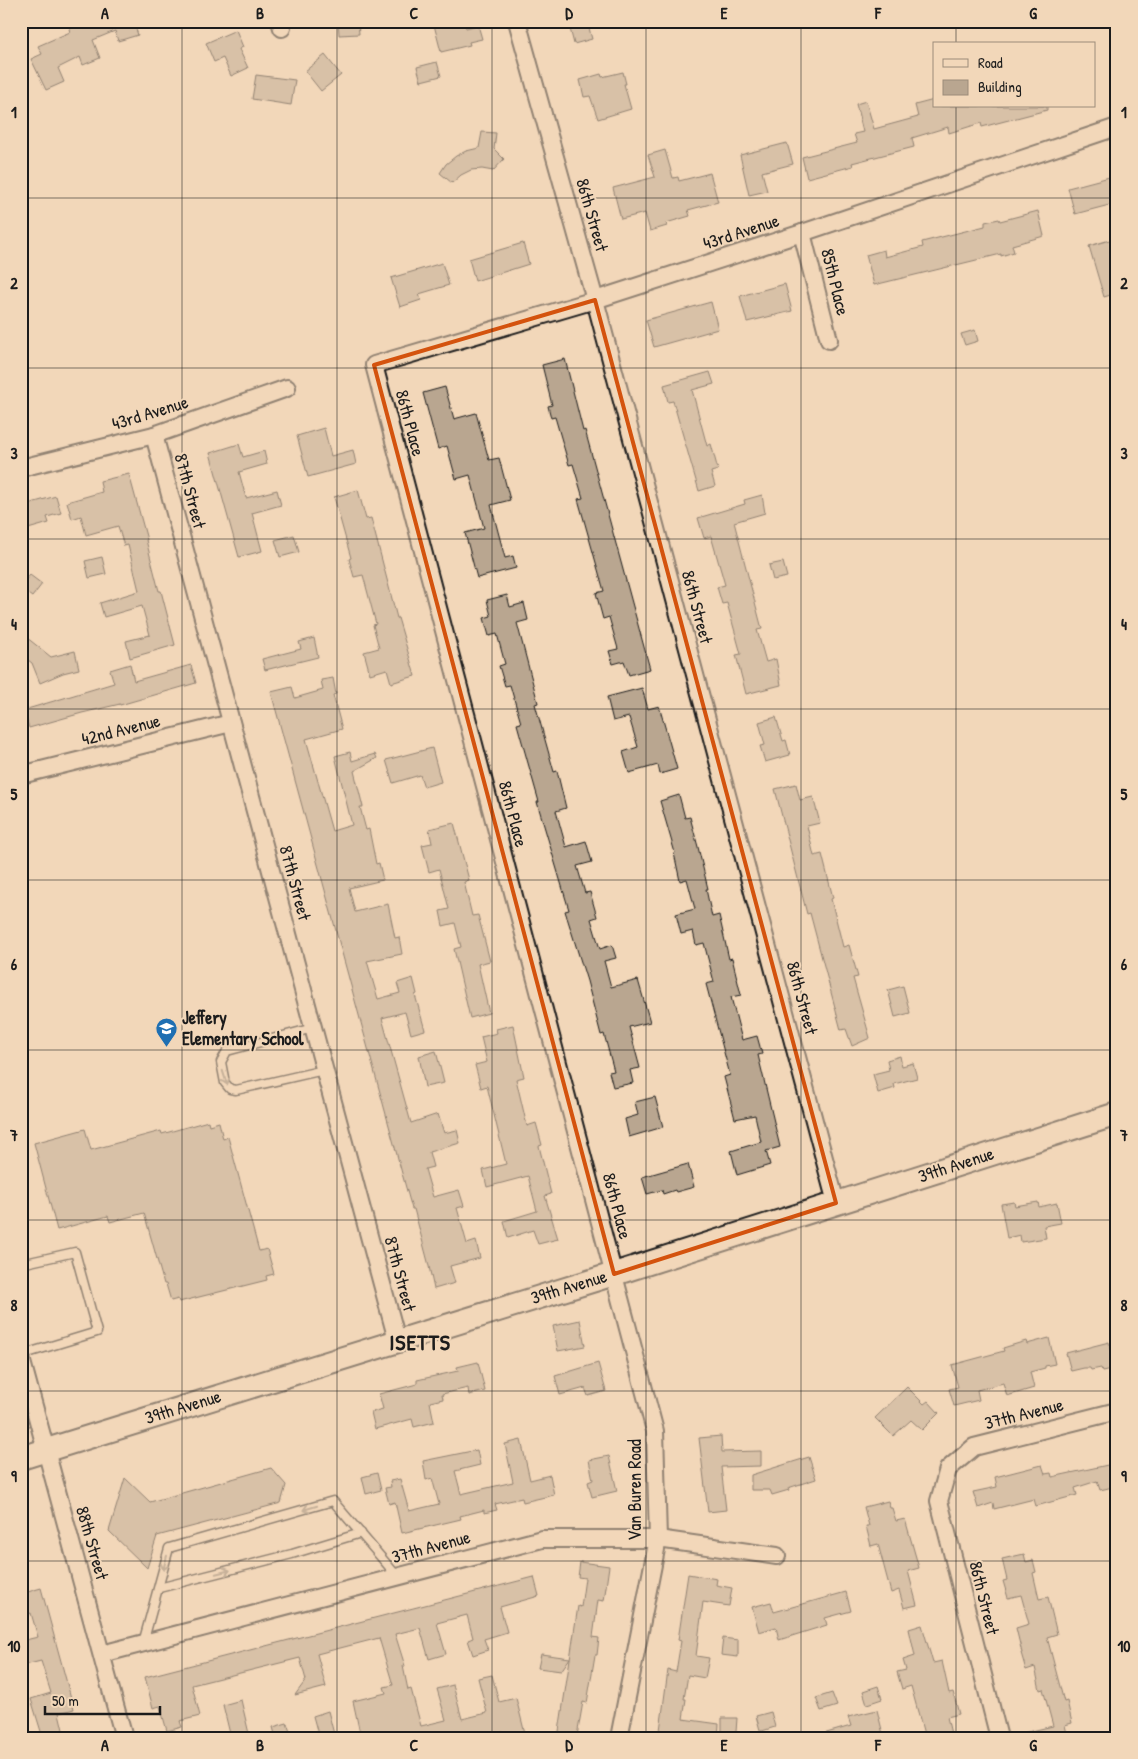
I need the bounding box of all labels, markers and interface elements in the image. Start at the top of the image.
text: A [101,2,109,24]
text: B [256,2,264,24]
text: C [410,2,419,24]
text: D [565,2,573,24]
text: E [720,2,728,24]
text: F [874,2,882,24]
text: G [1029,2,1037,24]
legend [933,42,1096,108]
text: Road [978,52,1003,73]
text: Building [978,76,1022,97]
text: 1 [11,101,17,123]
text: 1 [1121,101,1127,123]
street label: 86th Street [570,175,615,255]
street label: 43rd Avenue [700,207,782,256]
street label: 85th Place [815,246,856,318]
text: 2 [10,272,18,294]
text: 2 [1120,272,1128,294]
street label: 86th Place [390,387,431,459]
street label: 43rd Avenue [109,389,191,436]
text: 3 [10,442,18,464]
text: 3 [1120,442,1128,464]
street label: 87th Street [169,451,213,532]
street label: 86th Street [676,568,719,647]
text: 4 [11,613,17,635]
text: 4 [1121,613,1127,635]
street label: 42nd Avenue [79,708,163,751]
street label: 86th Place [493,778,534,850]
text: 5 [11,783,18,805]
text: 5 [1121,783,1128,805]
street label: 87th Street [274,843,318,924]
text: 6 [11,953,18,975]
text: 6 [1121,953,1128,975]
street label: 86th Street [781,959,824,1038]
place label: Jeffery Elementary School [182,1005,305,1052]
school or university icon: Jeffery Elementary School [154,1016,178,1047]
one-way arrow [221,1070,231,1086]
text: 7 [9,1124,18,1146]
text: 7 [1119,1124,1128,1146]
street label: 39th Avenue [915,1141,997,1188]
street label: 86th Place [597,1170,638,1242]
street label: 87th Street [379,1234,423,1315]
street label: 39th Avenue [528,1263,610,1310]
text: 8 [11,1294,18,1316]
text: 8 [1121,1294,1128,1316]
district label: ISETTS [389,1327,451,1357]
street label: 39th Avenue [142,1383,224,1430]
street label: 37th Avenue [982,1392,1066,1435]
street label: Van Buren Road [622,1439,647,1541]
text: 9 [11,1465,17,1487]
text: 9 [1121,1465,1127,1487]
street label: 88th Street [70,1503,115,1583]
one-way arrow [303,1504,318,1513]
street label: 37th Avenue [389,1524,473,1569]
one-way arrow [160,1555,169,1571]
street label: 86th Street [963,1559,1006,1638]
one-way arrow [214,1567,230,1576]
text: 10 [8,1635,20,1657]
text: 10 [1118,1635,1130,1657]
scale bar [45,1684,160,1716]
text: 50 m [52,1690,79,1711]
text: A [101,1734,109,1756]
text: B [256,1734,264,1756]
text: C [410,1734,419,1756]
text: D [565,1734,573,1756]
text: E [720,1734,728,1756]
text: F [874,1734,882,1756]
text: G [1029,1734,1037,1756]

